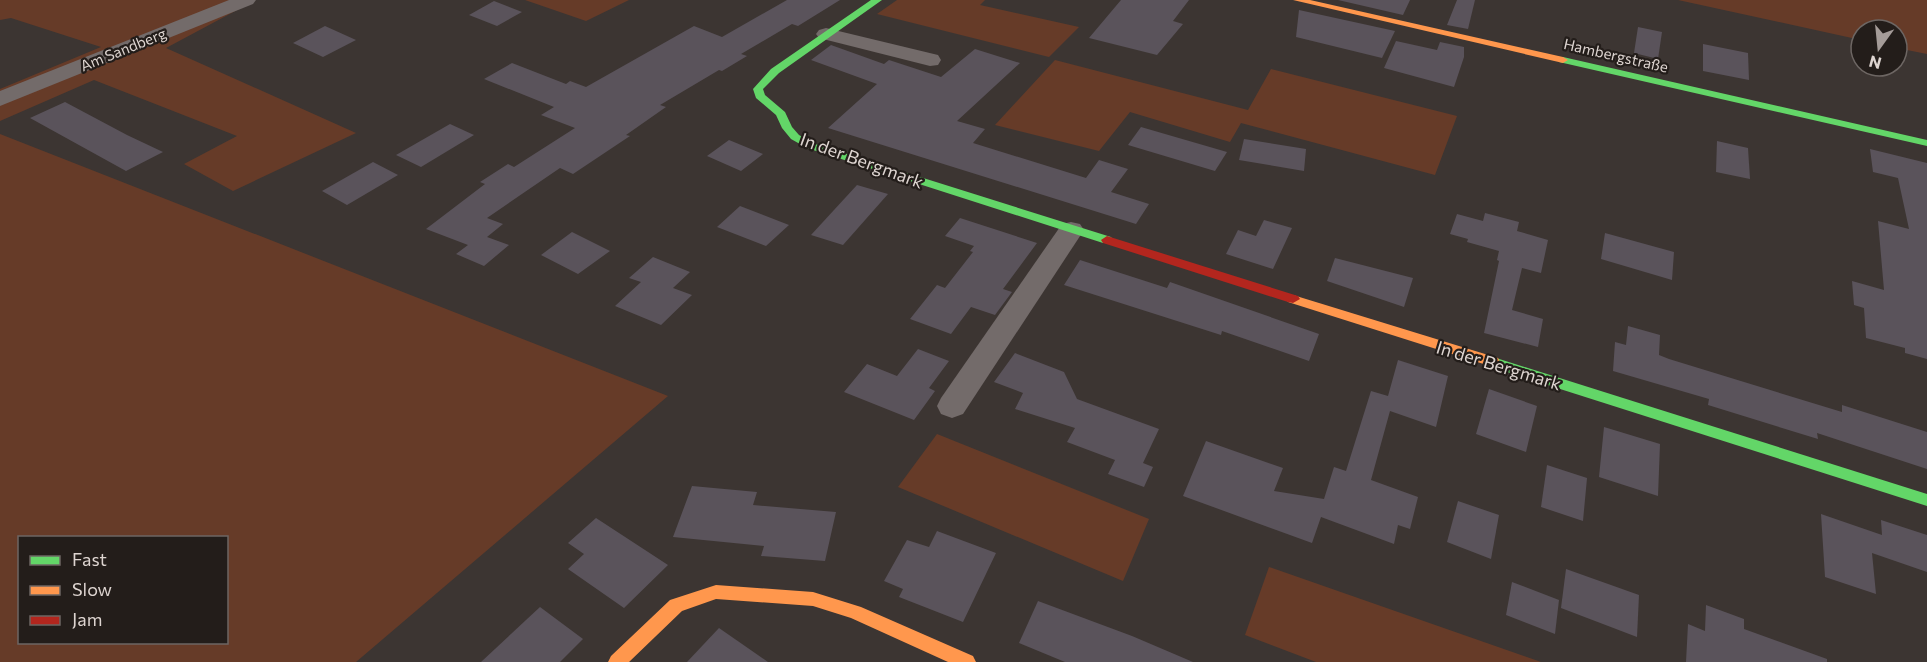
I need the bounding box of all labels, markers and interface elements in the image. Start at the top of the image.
north arrow [1849,18,1909,78]
street label: Am Sandberg [77,24,169,74]
street label: Hambergstraße [1562,34,1670,76]
text: N [1867,52,1883,74]
street label: In der Bergmark [797,128,927,193]
street label: In der Bergmark [1434,336,1564,395]
legend [18,536,228,644]
text: Fast [72,548,107,570]
text: Slow [72,578,112,600]
text: Jam [72,608,102,630]

